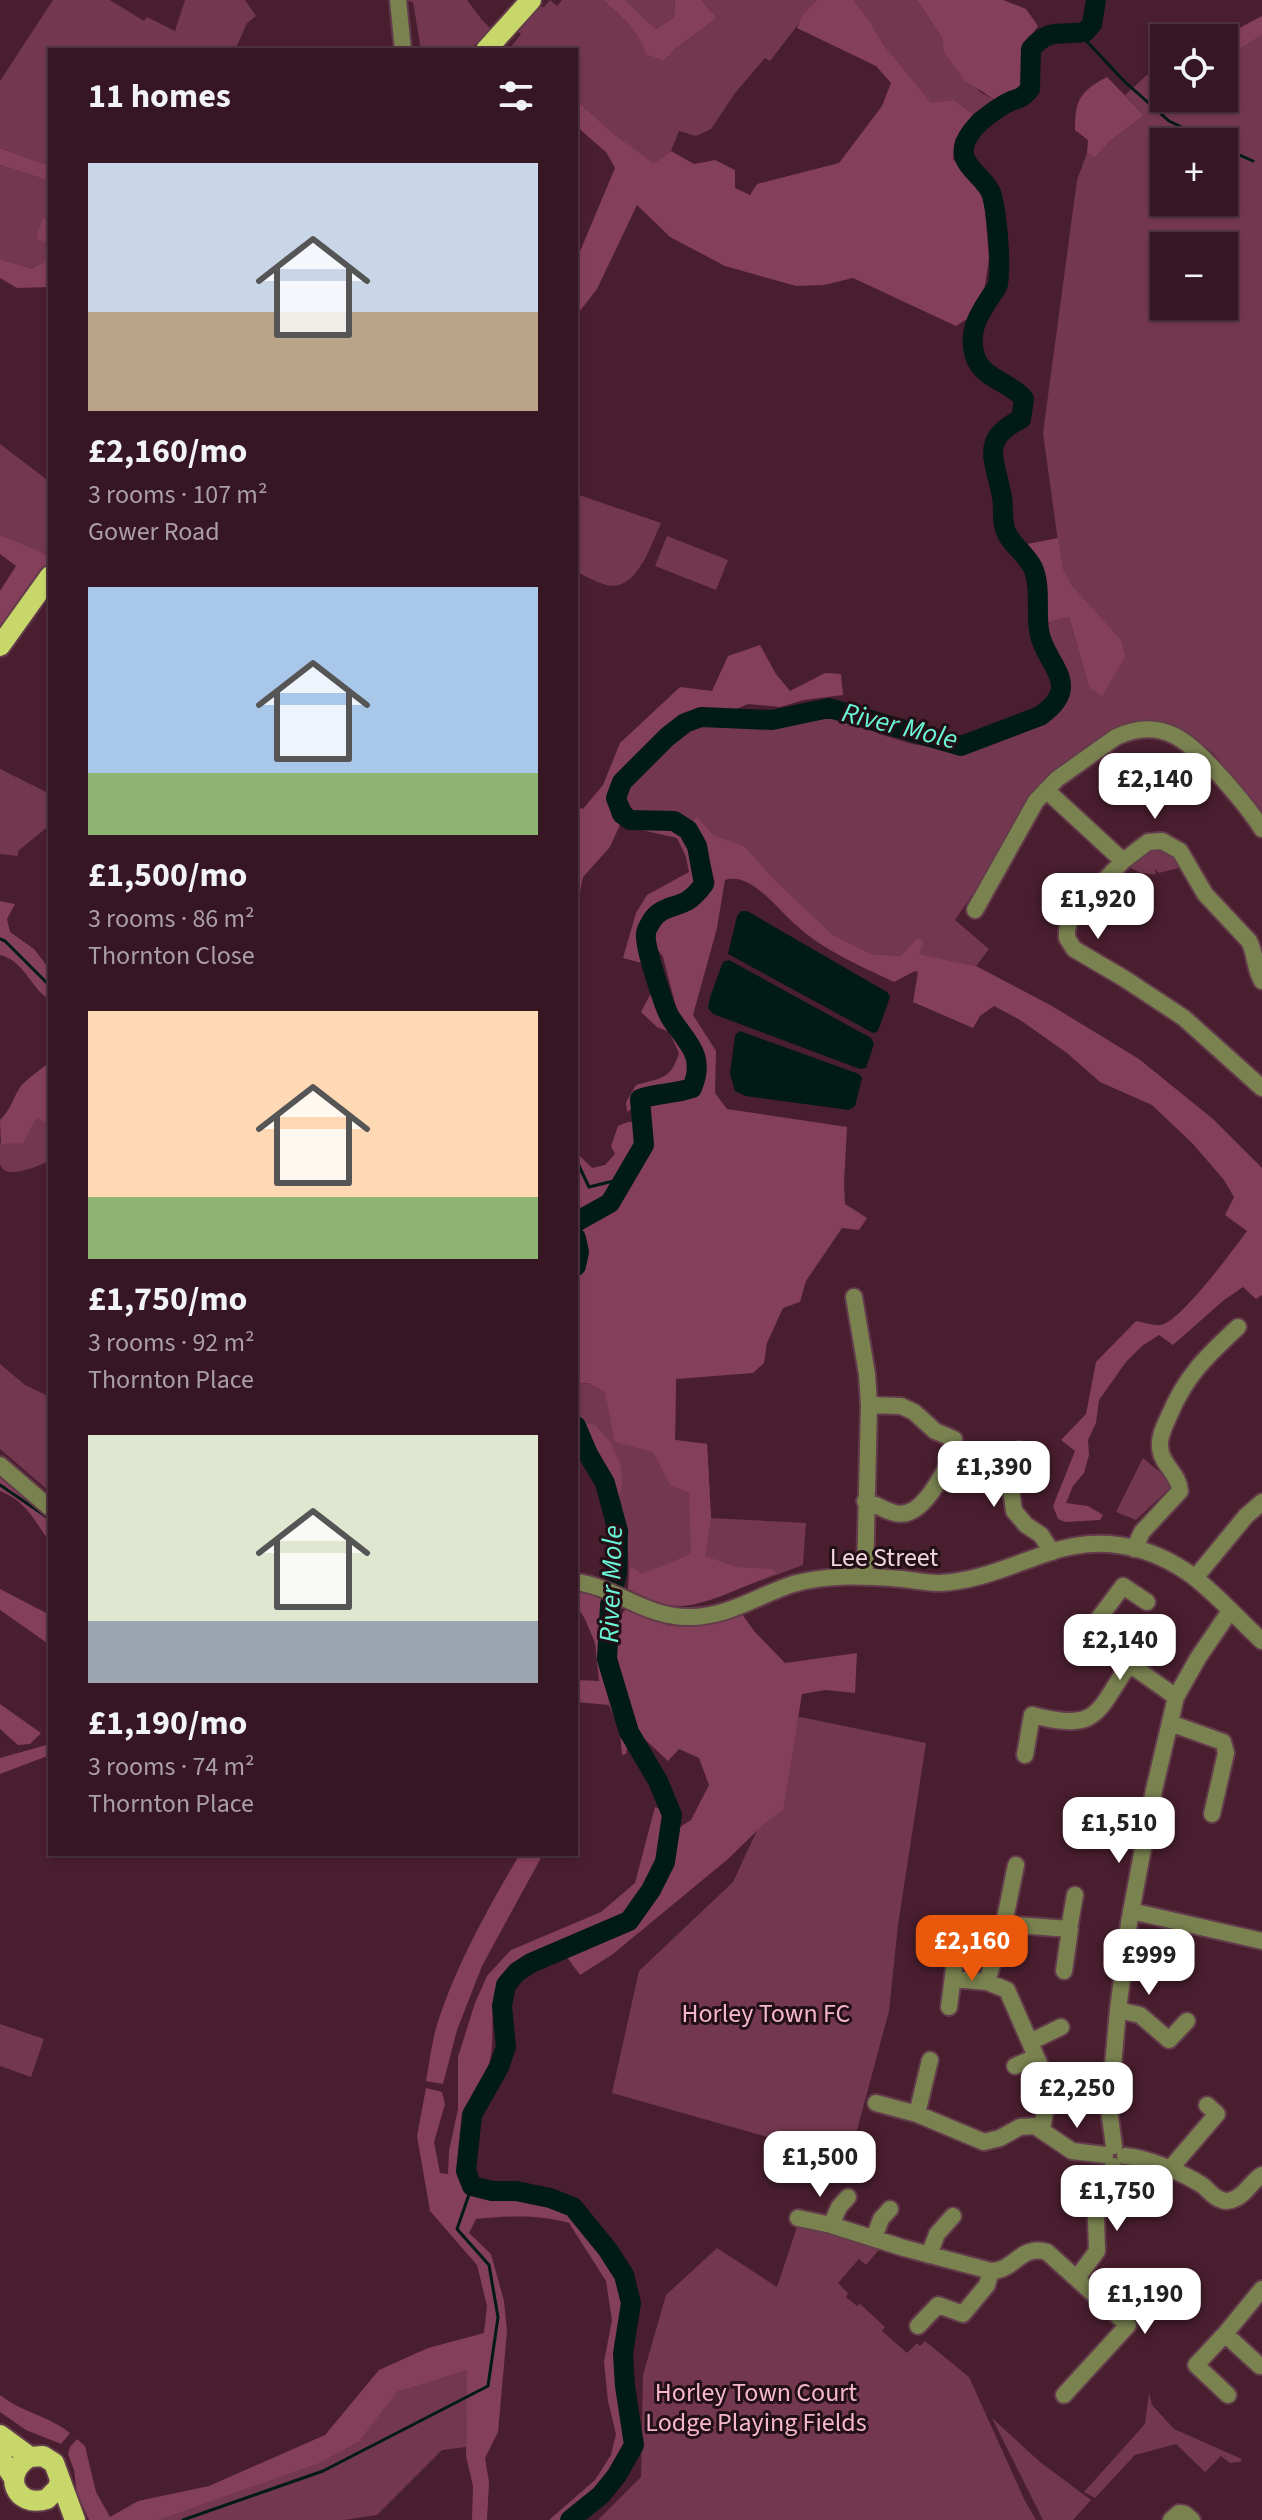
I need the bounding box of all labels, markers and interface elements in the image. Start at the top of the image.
map controls [1150,24,1238,320]
button: locate [1150,24,1238,112]
text: 11 homes [88,72,231,121]
icon: filters [494,74,538,118]
button: + [1150,128,1238,216]
icon: home [241,215,385,359]
button: − [1150,232,1238,320]
text: £2,160/mo [88,427,248,476]
text: 3 rooms · 107 m² [88,476,267,513]
text: Gower Road [88,513,220,550]
icon: home [241,639,385,783]
water label: River Mole [838,692,962,760]
pin: £2,140 [1090,753,1220,821]
text: £2,140 [1117,760,1193,797]
text: £1,500/mo [88,851,248,900]
pin: £1,920 [1033,873,1163,941]
text: £1,920 [1060,880,1136,917]
text: 3 rooms · 86 m² [88,900,255,937]
text: Thornton Close [88,937,255,974]
icon: home [241,1063,385,1207]
text: £1,750/mo [88,1275,248,1324]
text: 3 rooms · 92 m² [88,1324,255,1361]
text: Thornton Place [88,1361,254,1398]
pin: £1,390 [929,1441,1059,1509]
text: £1,390 [956,1448,1032,1485]
icon: home [241,1487,385,1631]
water label: River Mole [589,1524,633,1644]
street label: Lee Street [830,1539,938,1576]
pin: £2,140 [1055,1614,1185,1682]
text: £2,140 [1082,1621,1158,1658]
text: £1,190/mo [88,1699,248,1748]
text: 3 rooms · 74 m² [88,1748,255,1785]
text: Thornton Place [88,1785,254,1822]
pin: £1,510 [1054,1797,1184,1865]
text: £1,510 [1081,1804,1157,1841]
pin: £2,160 [907,1915,1037,1983]
text: £2,160 [934,1922,1010,1959]
pin: £999 [1102,1929,1196,1997]
text: £999 [1122,1936,1176,1973]
park label: Horley Town FC [682,1995,850,2032]
pin: £2,250 [1012,2062,1142,2130]
text: £2,250 [1039,2069,1115,2106]
pin: £1,500 [755,2131,885,2199]
text: £1,500 [782,2138,858,2175]
pin: £1,750 [1052,2165,1182,2233]
text: £1,750 [1079,2172,1155,2209]
pin: £1,190 [1080,2268,1210,2336]
text: £1,190 [1107,2275,1183,2312]
park label: Horley Town Court Lodge Playing Fields [645,2374,867,2441]

